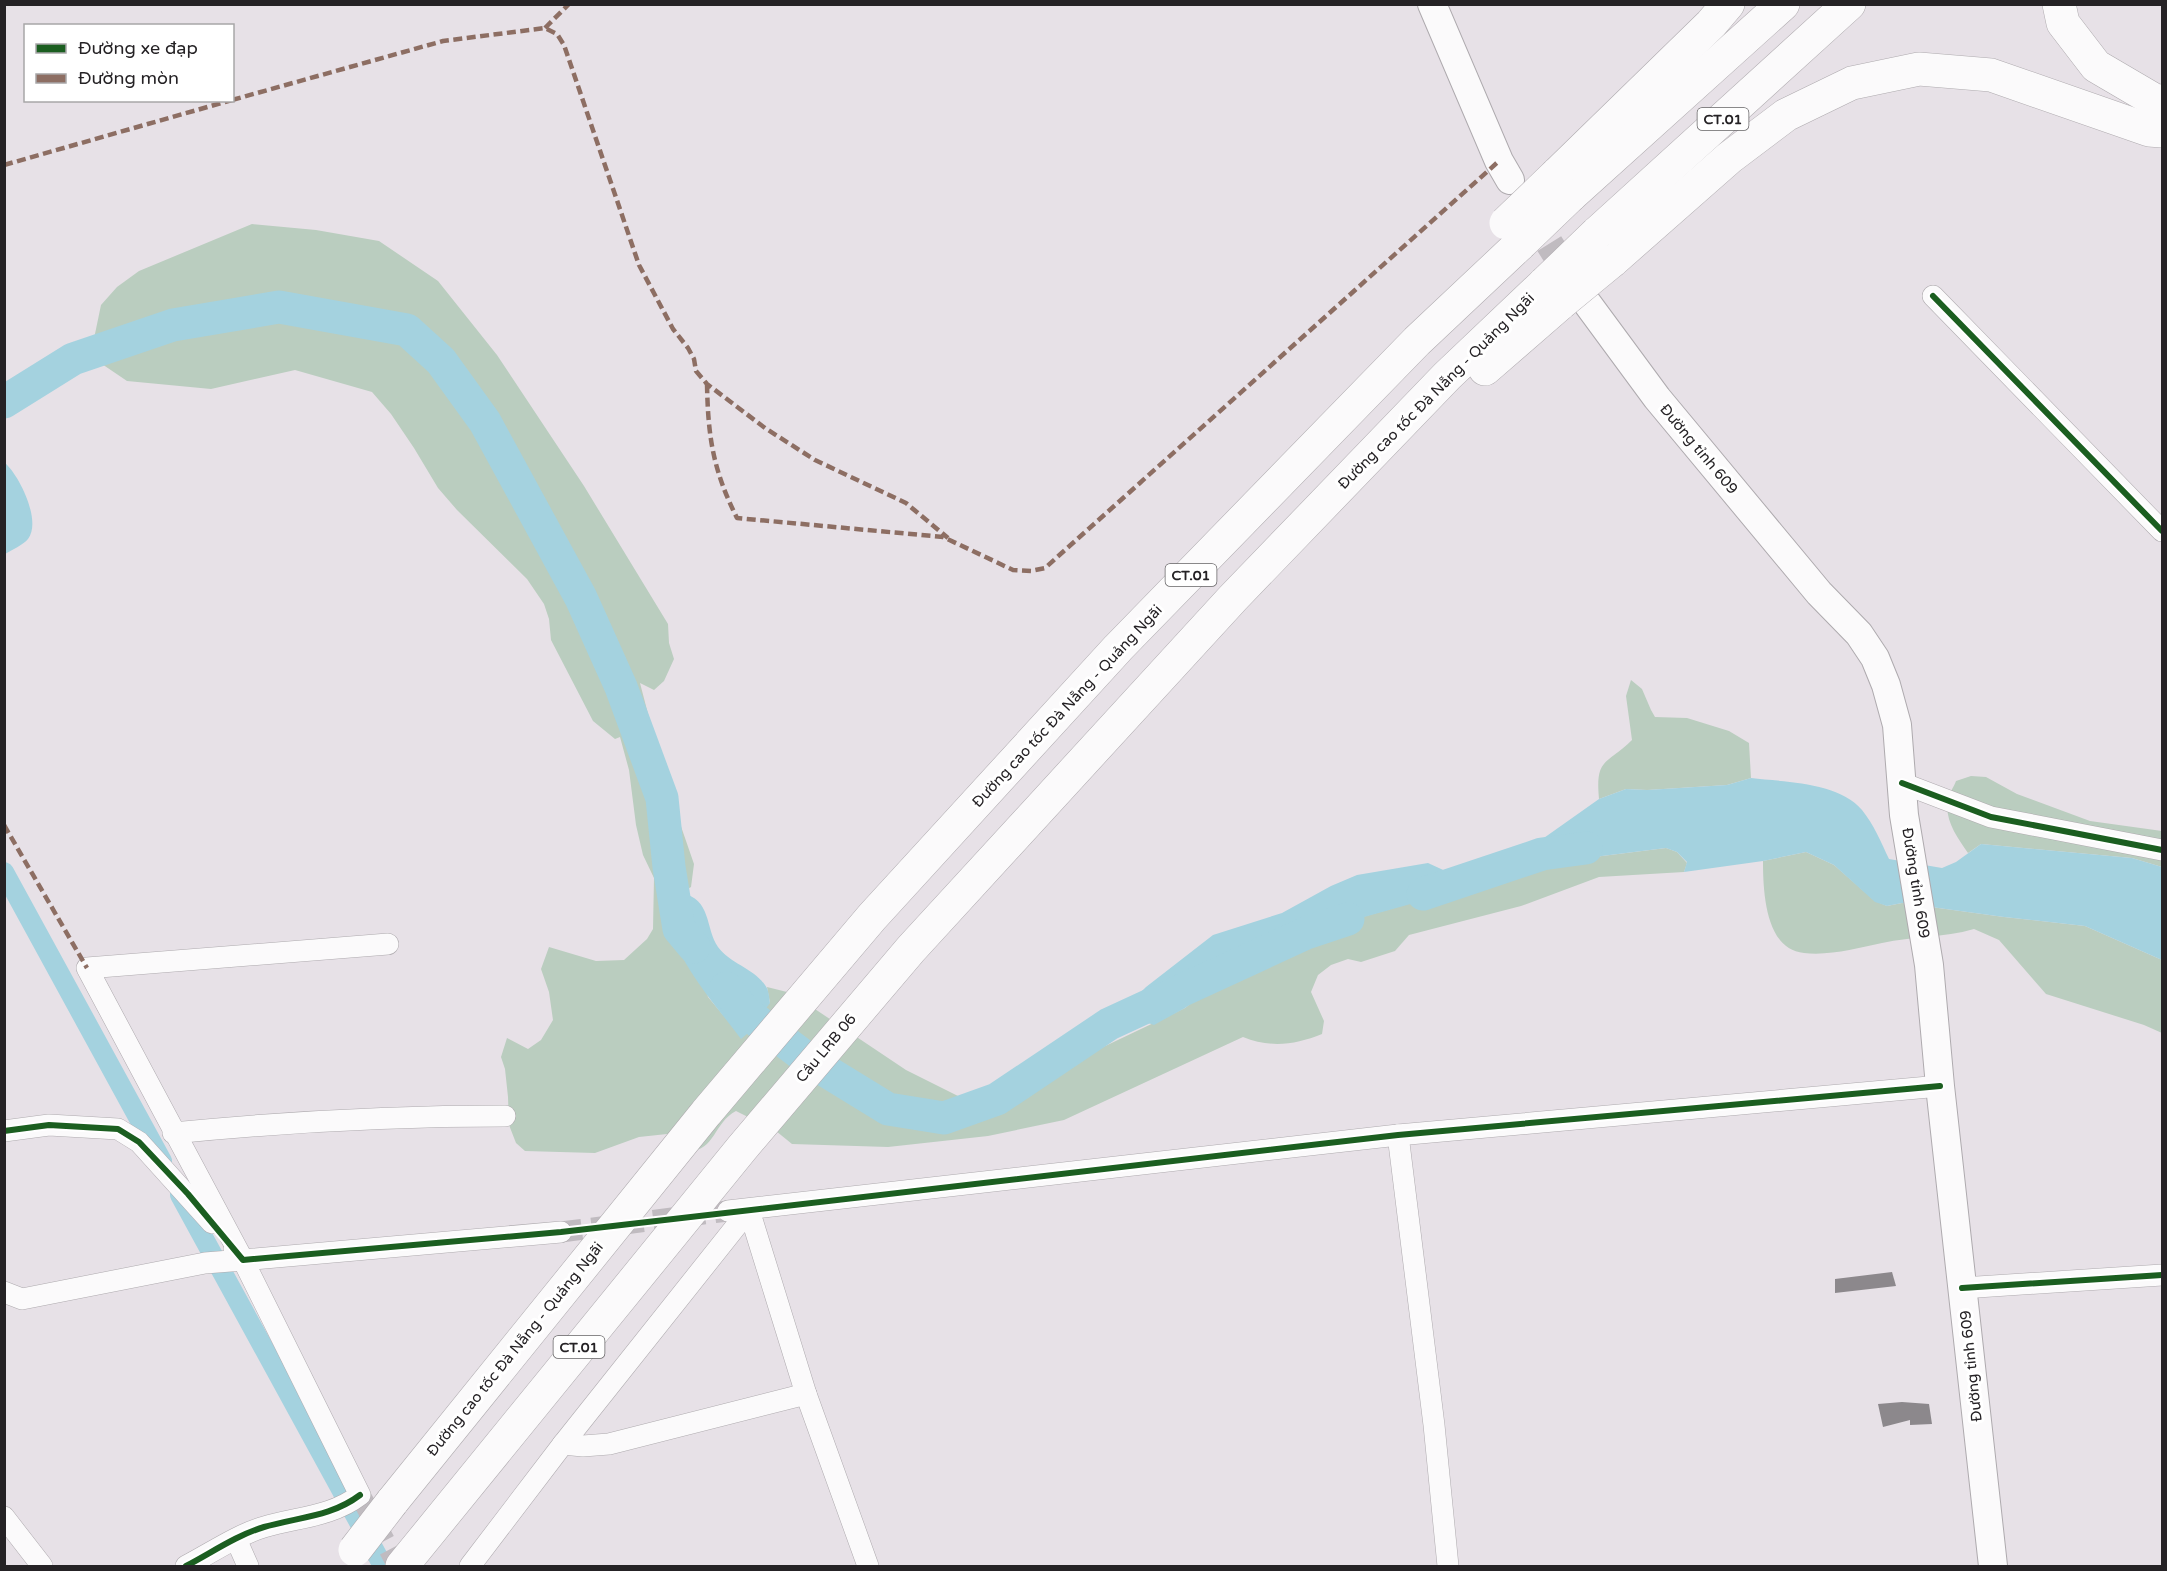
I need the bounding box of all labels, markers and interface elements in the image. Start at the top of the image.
legend [24,24,234,102]
text: Đường xe đạp [78,37,198,59]
text: Đường mòn [78,67,179,89]
road number: CT.01 [1698,108,1748,130]
street label: Đường cao tốc Đà Nẵng - Quảng Ngãi [1334,289,1538,493]
street label: Đường tỉnh 609 [1656,400,1742,498]
road number: CT.01 [1166,564,1216,586]
street label: Đường cao tốc Đà Nẵng - Quảng Ngãi [968,601,1166,811]
street label: Đường tỉnh 609 [1898,826,1934,940]
street label: Cầu LRB 06 [792,1010,860,1086]
street label: Đường cao tốc Đà Nẵng - Quảng Ngãi [423,1238,607,1460]
street label: Đường tỉnh 609 [1956,1309,1986,1423]
road number: CT.01 [554,1336,604,1358]

